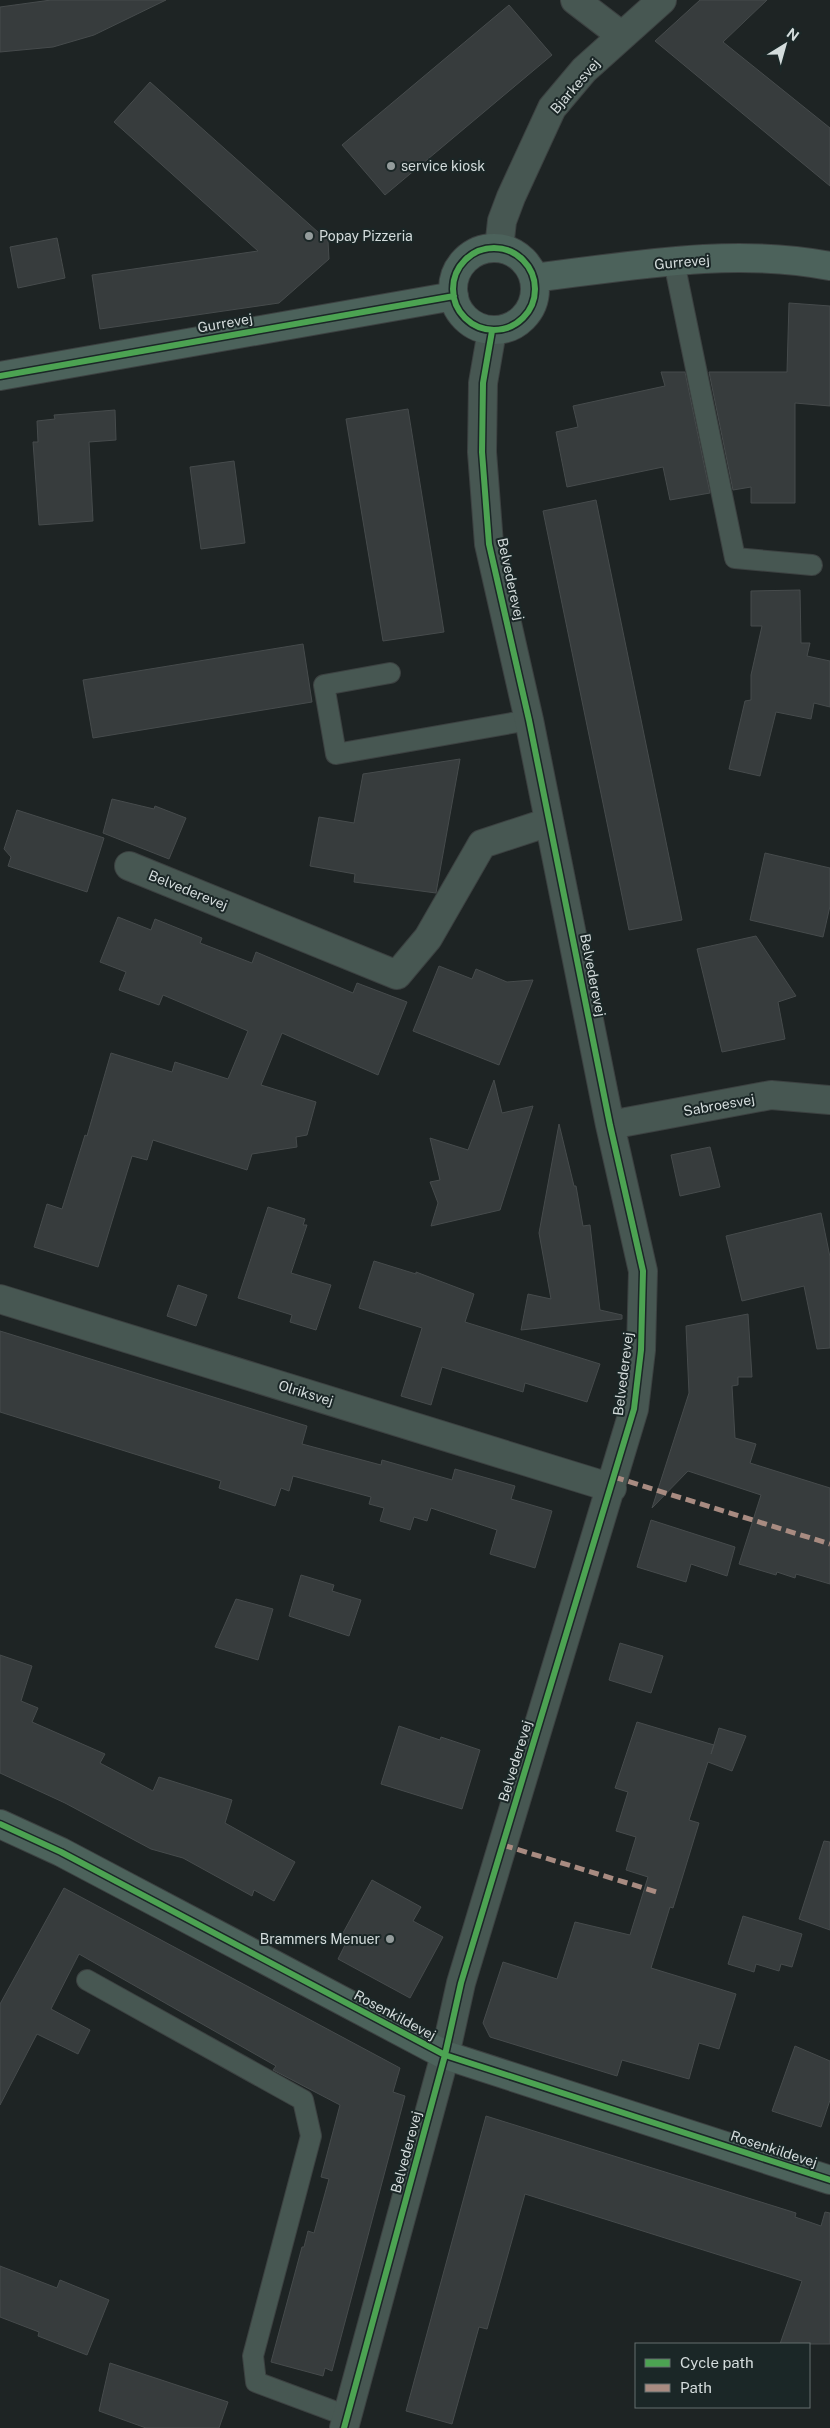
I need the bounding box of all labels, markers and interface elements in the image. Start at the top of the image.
north arrow [760,20,810,70]
text: N [784,25,802,44]
street label: Bjarkesvej [547,55,603,117]
place label: service kiosk [401,158,485,174]
marker: service kiosk [385,160,397,172]
place label: Popay Pizzeria [319,228,413,244]
marker: Popay Pizzeria [303,230,315,242]
street label: Gurrevej [654,252,710,272]
street label: Gurrevej [196,310,254,336]
street label: Belvederevej [494,536,528,622]
street label: Belvederevej [146,867,230,913]
street label: Belvederevej [577,932,609,1018]
street label: Sabroesvej [682,1091,756,1119]
street label: Belvederevej [610,1331,636,1417]
street label: Olriksvej [277,1377,335,1409]
street label: Belvederevej [495,1718,535,1804]
place label: Brammers Menuer [260,1931,380,1947]
marker: Brammers Menuer [384,1933,396,1945]
street label: Rosenkildevej [351,1987,439,2043]
street label: Belvederevej [387,2109,425,2195]
street label: Rosenkildevej [729,2127,819,2171]
legend [635,2343,810,2408]
text: Cycle path [680,2354,754,2371]
text: Path [680,2379,712,2396]

